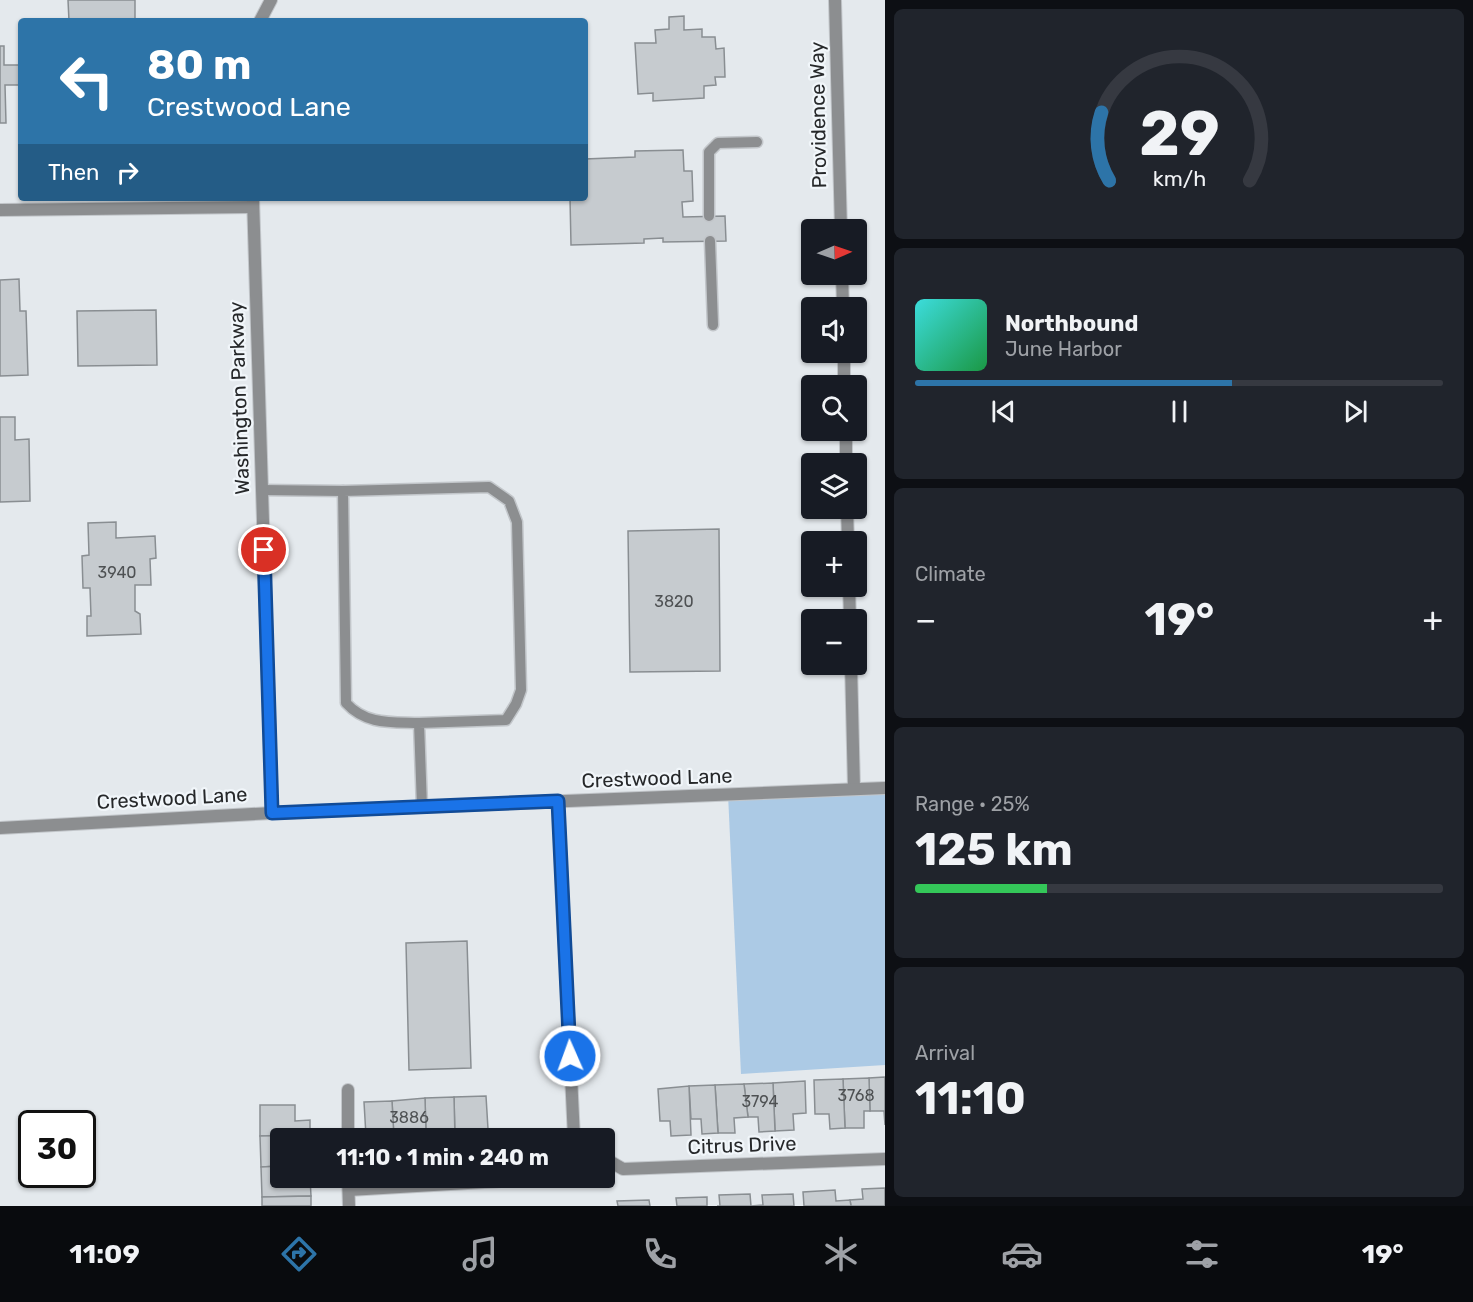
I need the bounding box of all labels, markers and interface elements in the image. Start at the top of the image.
text: 80 m [147,40,251,90]
street label: Providence Way [805,41,831,189]
icon: left [48,42,126,120]
text: Crestwood Lane [147,91,351,123]
text: 29 [1139,97,1219,171]
icon: right [111,156,144,189]
text: Then [48,159,99,186]
text: km/h [1152,167,1206,192]
north arrow [801,219,867,285]
map controls [801,219,867,675]
button: sound [801,297,867,363]
street label: Washington Parkway [224,301,254,495]
text: Northbound [1005,310,1138,337]
text: June Harbor [1005,337,1122,361]
button: search [801,375,867,441]
icon: previous [987,395,1020,428]
icon: pause [1163,395,1196,428]
icon: next [1339,395,1372,428]
button: layers [801,453,867,519]
pin [238,524,289,575]
button: + [801,531,867,597]
icon: arrive [247,533,280,566]
text: Climate [915,562,986,586]
house number: 3940 [98,563,136,582]
house number: 3820 [654,592,694,611]
text: 19° [1145,593,1214,646]
text: − [915,600,936,639]
text: + [1422,600,1443,639]
button: − [801,609,867,675]
street label: Crestwood Lane [581,763,733,793]
street label: Crestwood Lane [96,782,248,814]
text: Range · 25% [915,792,1030,816]
text: 125 km [915,823,1073,876]
position arrow [538,1024,602,1088]
text: Arrival [915,1041,975,1065]
text: 11:10 [915,1072,1026,1125]
house number: 3768 [837,1086,875,1105]
house number: 3794 [741,1092,779,1111]
house number: 3886 [389,1108,429,1127]
speed limit sign: 30 [18,1110,96,1188]
street label: Citrus Drive [687,1131,797,1159]
text: 11:10 · 1 min · 240 m [336,1144,549,1171]
icon: directions [278,1233,320,1275]
icon: music [459,1233,501,1275]
icon: phone [639,1233,681,1275]
icon: climate [820,1233,862,1275]
icon: car [1001,1233,1043,1275]
icon: filters [1181,1233,1223,1275]
text: 11:09 [69,1238,140,1270]
text: 19° [1362,1238,1404,1270]

